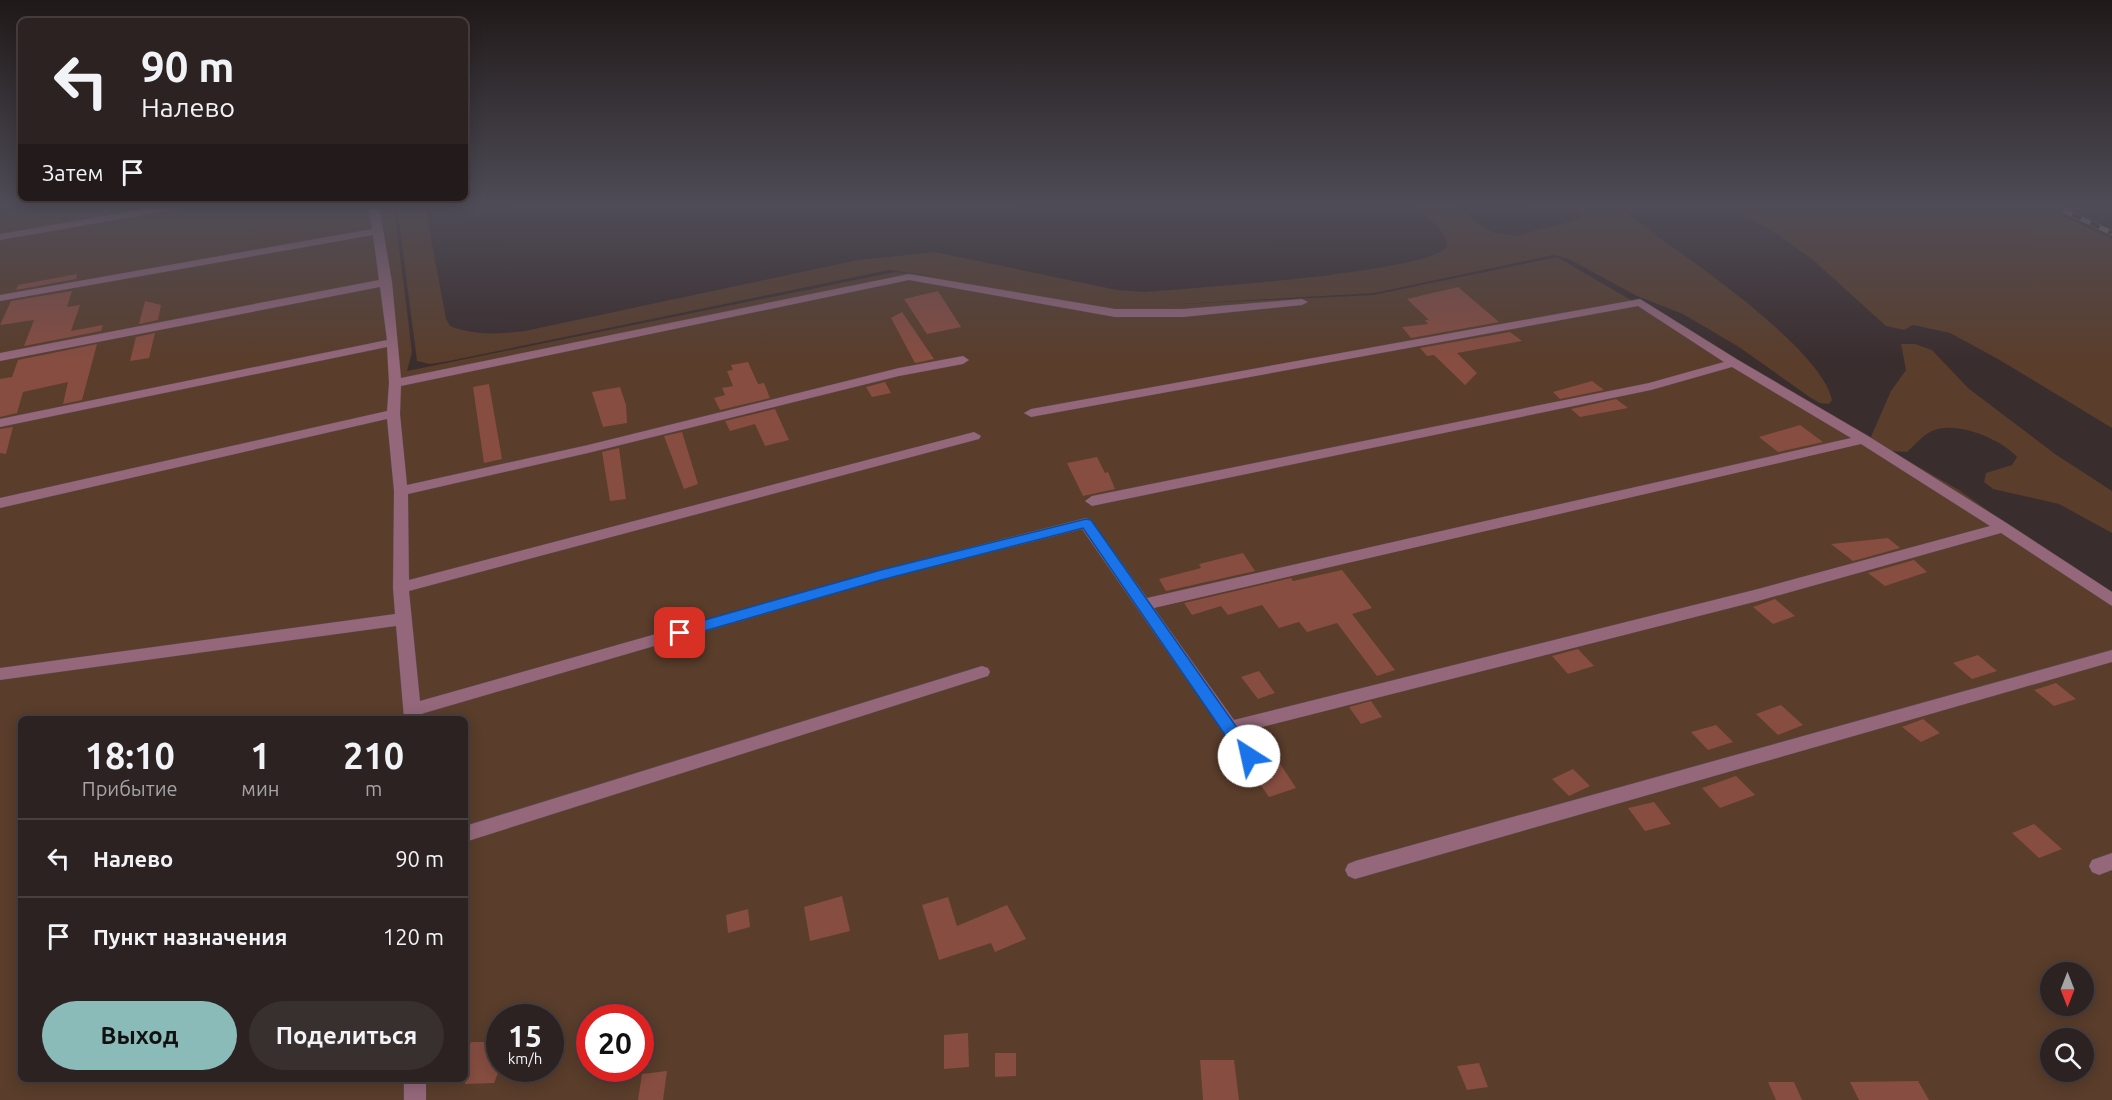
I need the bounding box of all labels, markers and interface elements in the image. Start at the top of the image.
icon: left [42,42,120,120]
text: 90 m [141,43,235,90]
text: Налево [141,92,235,122]
icon: arrive [116,156,149,189]
text: Затем [42,160,104,185]
pin [654,607,705,658]
icon: arrive [663,616,696,649]
position arrow [1217,724,1281,788]
text: 18:10 [85,735,175,776]
text: 1 [250,735,271,776]
text: 210 [343,735,404,776]
text: Прибытие [82,777,178,800]
text: мин [241,777,279,800]
text: m [365,777,382,800]
icon: left [42,842,75,875]
text: Налево [93,846,173,871]
text: 90 m [395,846,444,871]
icon: arrive [42,920,75,953]
text: Пункт назначения [93,924,287,949]
text: 120 m [383,924,444,949]
north arrow [2040,962,2094,1016]
map controls [2040,962,2094,1082]
button: Выход [42,1001,237,1070]
button: Поделиться [249,1001,444,1070]
speed limit sign: 20 [576,1004,654,1082]
text: 15 [508,1019,542,1053]
button: search [2040,1028,2094,1082]
text: km/h [508,1050,542,1067]

